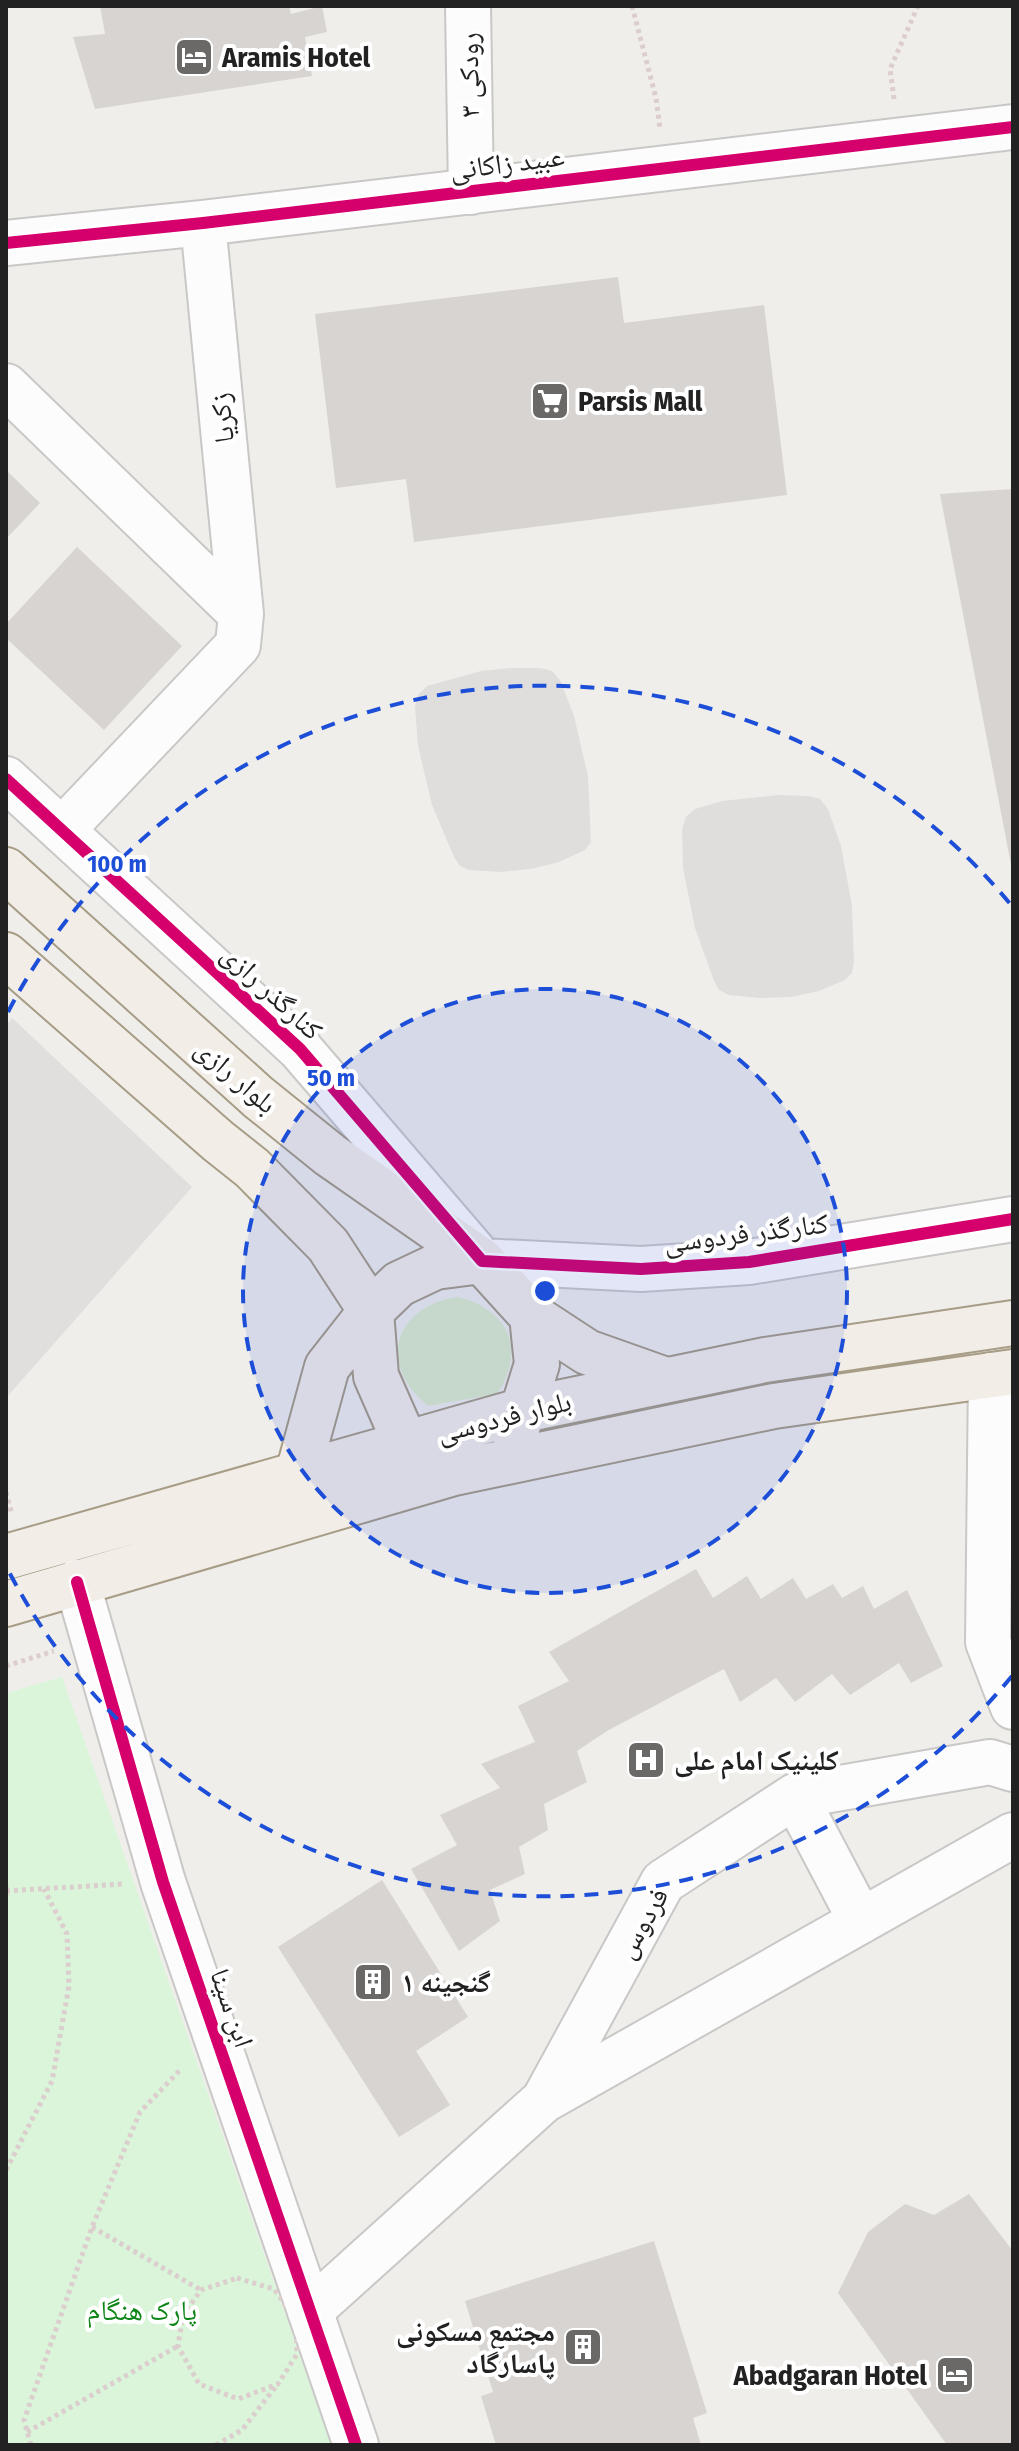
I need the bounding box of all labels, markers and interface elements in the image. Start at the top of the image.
street label: رودکی ۳ [452,32,487,118]
hotel icon: Aramis Hotel [173,36,215,78]
place label: Aramis Hotel [221,41,371,74]
street label: عبید زاکانی [448,140,566,187]
supermarket icon: Parsis Mall [529,380,571,422]
place label: Parsis Mall [578,385,703,418]
street label: زکریا [203,391,241,445]
text: 100 m [87,850,147,878]
street label: کنارگذر رازی [215,937,329,1047]
street label: بلوار رازی [188,1032,284,1120]
text: 50 m [307,1064,355,1092]
street label: کنارگذر فردوسی [662,1206,831,1260]
centre of rings [531,1277,559,1305]
street label: بلوار فردوسی [433,1384,575,1451]
hospital icon: کلینیک امام علی [625,1739,667,1781]
place label: کلینیک امام علی [674,1744,839,1780]
street label: فردوس [609,1882,676,1965]
building icon: گنجینه ۱ [352,1961,394,2003]
street label: ابن سینا [202,1964,261,2052]
place label: گنجینه ۱ [401,1966,491,1999]
park label: پارک هنگام [87,2294,197,2329]
place label: مجتمع مسکونی پاسارگاد [396,2315,555,2380]
building icon: مجتمع مسکونی پاسارگاد [562,2326,604,2368]
hotel icon: Abadgaran Hotel [934,2354,976,2396]
place label: Abadgaran Hotel [733,2359,927,2392]

